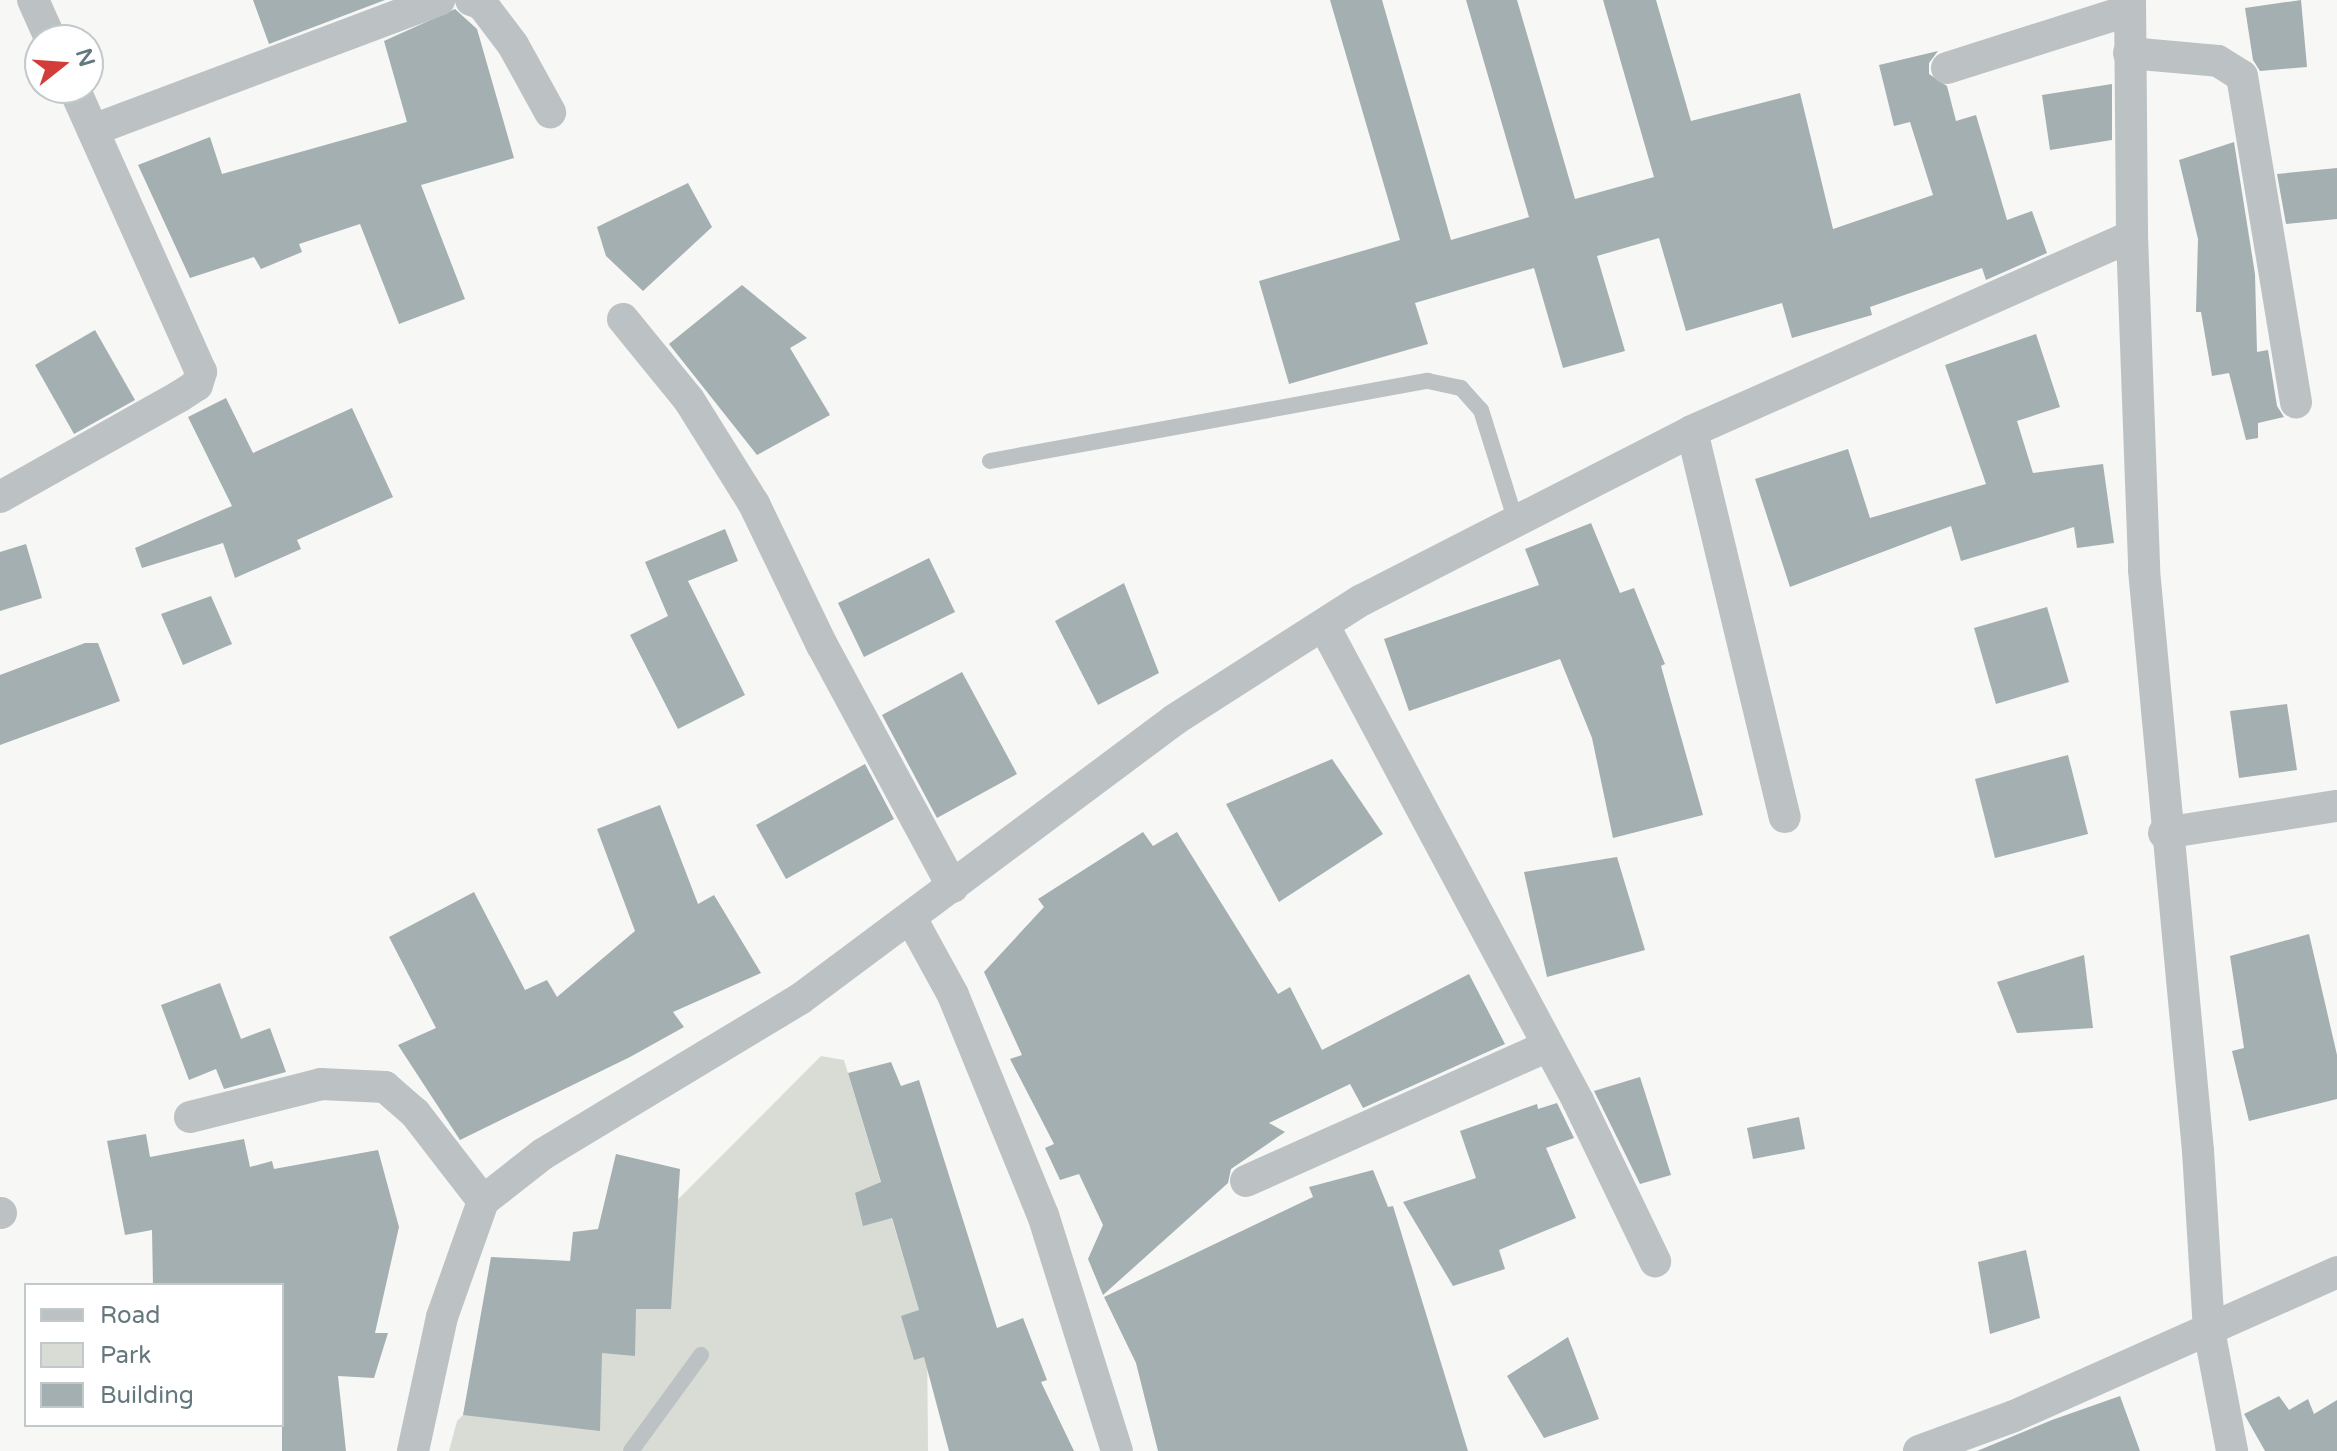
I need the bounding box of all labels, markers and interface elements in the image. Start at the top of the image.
north arrow [24,24,104,104]
text: N [70,45,100,70]
legend [24,1283,284,1427]
text: Road [100,1301,160,1330]
text: Park [100,1341,151,1370]
text: Building [100,1381,194,1410]

